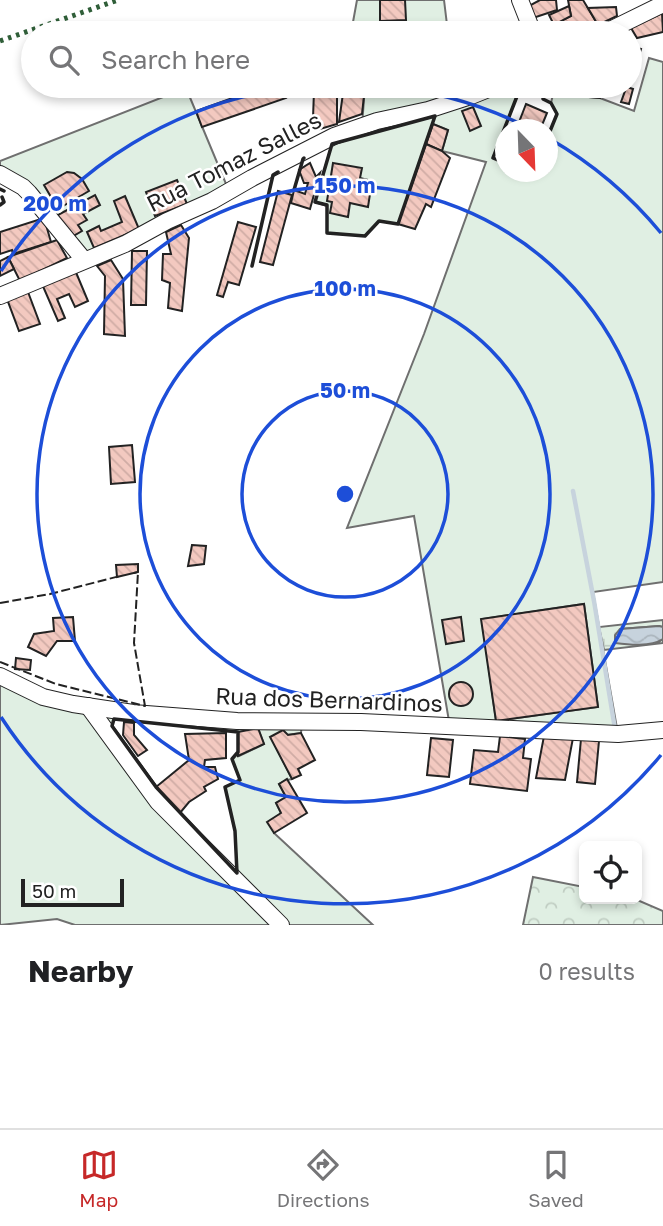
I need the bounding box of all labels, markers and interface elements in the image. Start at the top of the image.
search box [21,21,642,98]
icon: search [45,41,83,79]
text: Search here [101,44,250,75]
street label: Rua Tomaz Salles [141,105,326,217]
north arrow [495,119,558,182]
text: 150 m [315,172,375,198]
text: 200 m [23,190,87,216]
text: 100 m [314,275,376,301]
text: 50 m [320,377,370,403]
centre of rings [333,482,357,506]
street label: Rua dos Bernardinos [215,681,443,717]
map controls [579,841,642,904]
button: locate [579,841,642,904]
scale bar [21,876,124,908]
text: 50 m [32,879,76,902]
text: Nearby [28,953,133,989]
text: 0 results [539,957,635,985]
tab: Map [79,1146,118,1211]
tab: Directions [277,1146,370,1211]
tab: Saved [528,1146,584,1211]

